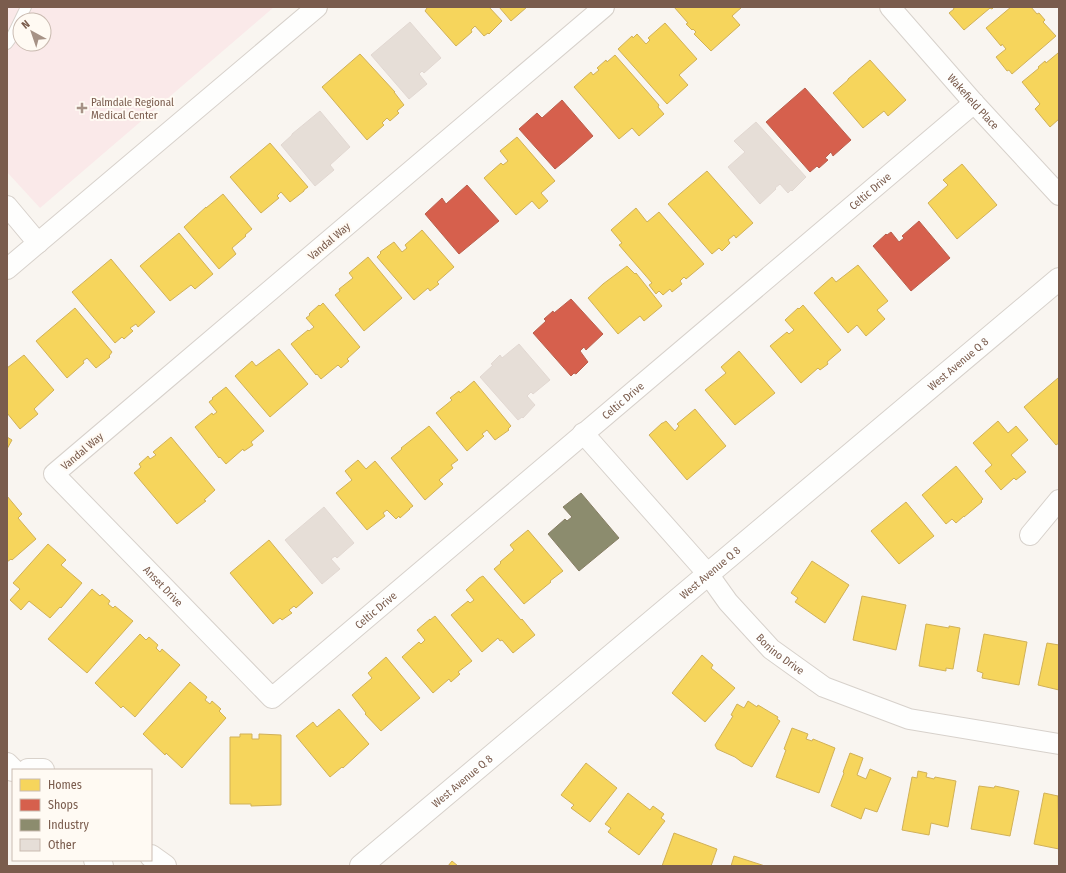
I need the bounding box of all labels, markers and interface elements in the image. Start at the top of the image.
north arrow [12,12,52,52]
text: N [19,18,33,32]
street label: Wakefield Place [945,71,1001,132]
place label: Palmdale Regional Medical Center [91,96,174,122]
marker: Palmdale Regional Medical Center [76,102,88,114]
street label: Celtic Drive [847,170,894,213]
street label: Vandal Way [306,220,353,263]
street label: West Avenue Q 8 [925,335,992,394]
street label: Celtic Drive [600,380,647,422]
street label: Vandal Way [59,430,106,473]
street label: West Avenue Q 8 [677,543,744,602]
street label: Anset Drive [140,564,185,609]
street label: Celtic Drive [352,589,400,632]
street label: Bonino Drive [753,631,807,678]
street label: West Avenue Q 8 [429,752,496,811]
legend [12,769,152,861]
text: Homes [48,778,82,792]
text: Shops [48,798,78,812]
text: Industry [48,818,89,832]
text: Other [48,838,77,852]

